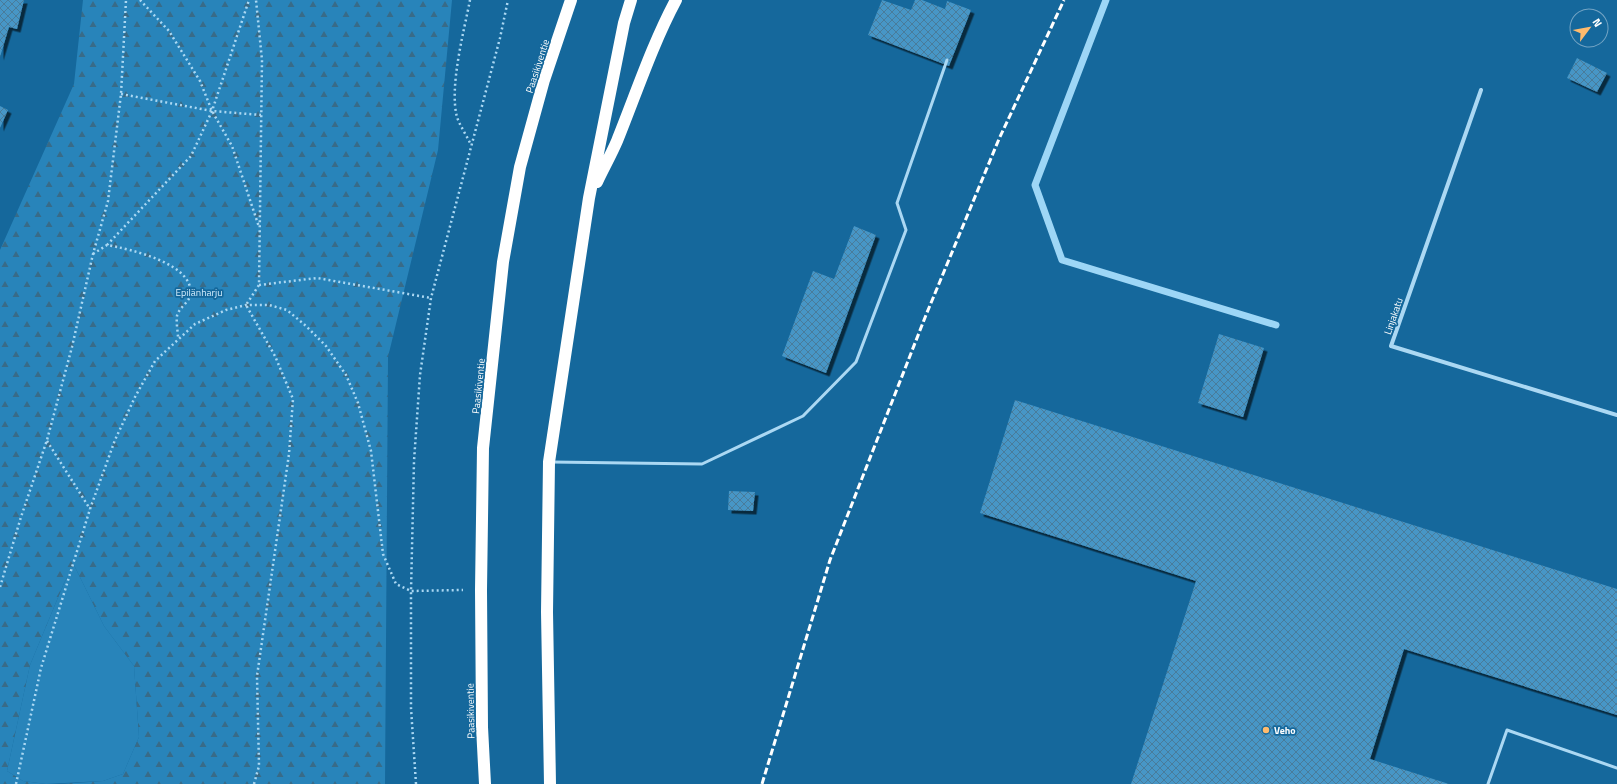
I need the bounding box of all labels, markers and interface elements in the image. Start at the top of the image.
north arrow [1569,8,1609,48]
text: N [1589,15,1606,30]
street label: Paasikiventie [522,37,553,95]
park label: Epilänharju [175,285,223,300]
street label: Linjakatu [1380,296,1407,337]
street label: Paasikiventie [468,358,489,414]
street label: Paasikiventie [463,683,478,739]
place label: Veho [1274,723,1296,738]
marker: Veho [1261,725,1271,735]

